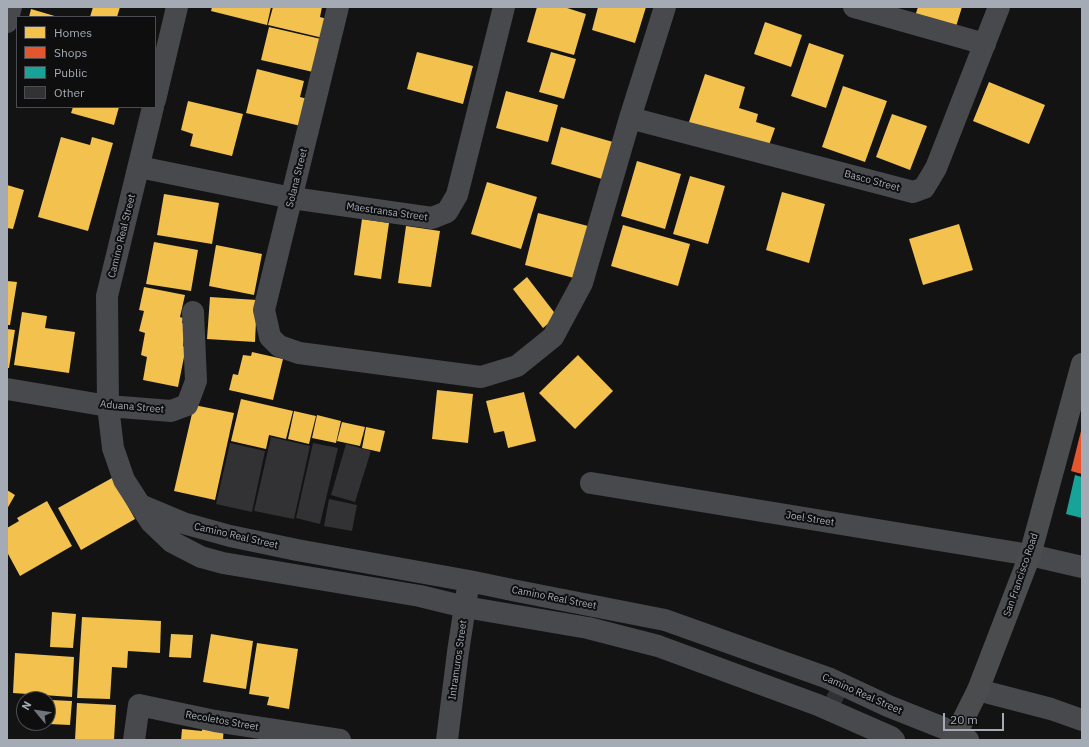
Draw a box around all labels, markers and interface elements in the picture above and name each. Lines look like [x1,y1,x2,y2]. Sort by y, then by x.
legend [16,16,156,108]
text: Homes [54,25,92,40]
text: Shops [54,45,87,60]
text: Public [54,65,87,80]
text: Other [54,85,85,100]
street label: Solana Street [284,147,310,209]
street label: Basco Street [843,168,901,194]
street label: Camino Real Street [106,193,138,279]
street label: Maestransa Street [346,200,428,224]
street label: Aduana Street [100,398,164,416]
street label: Joel Street [785,509,835,529]
street label: Camino Real Street [193,520,279,552]
street label: San Francisco Road [1001,532,1041,618]
street label: Camino Real Street [511,584,597,612]
street label: Intramuros Street [446,619,470,701]
street label: Camino Real Street [820,671,904,717]
north arrow [16,691,56,731]
text: N [18,699,34,713]
scale bar [945,705,1006,731]
street label: Recoletos Street [184,709,260,733]
text: 20 m [950,712,978,727]

